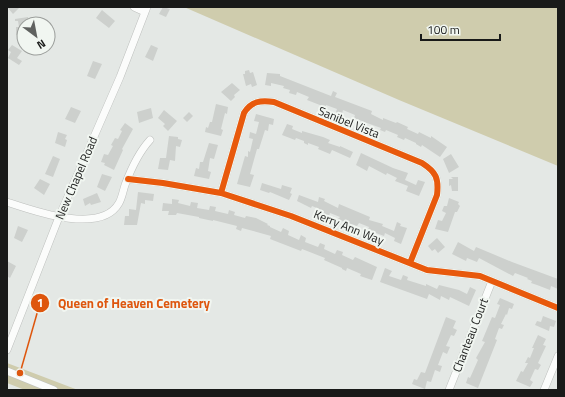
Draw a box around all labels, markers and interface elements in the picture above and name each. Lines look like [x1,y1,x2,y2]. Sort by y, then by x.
north arrow [16,16,56,56]
scale bar [421,16,500,42]
text: 100 m [427,20,460,39]
text: N [34,36,49,53]
street label: Sanibel Vista [315,101,383,143]
street label: New Chapel Road [50,134,102,222]
street label: Kerry Ann Way [311,204,387,250]
callout: Queen of Heaven Cemetery [30,291,218,316]
text: 1 [37,293,43,312]
text: Queen of Heaven Cemetery [58,293,211,313]
street label: Chanteau Court [447,294,493,375]

